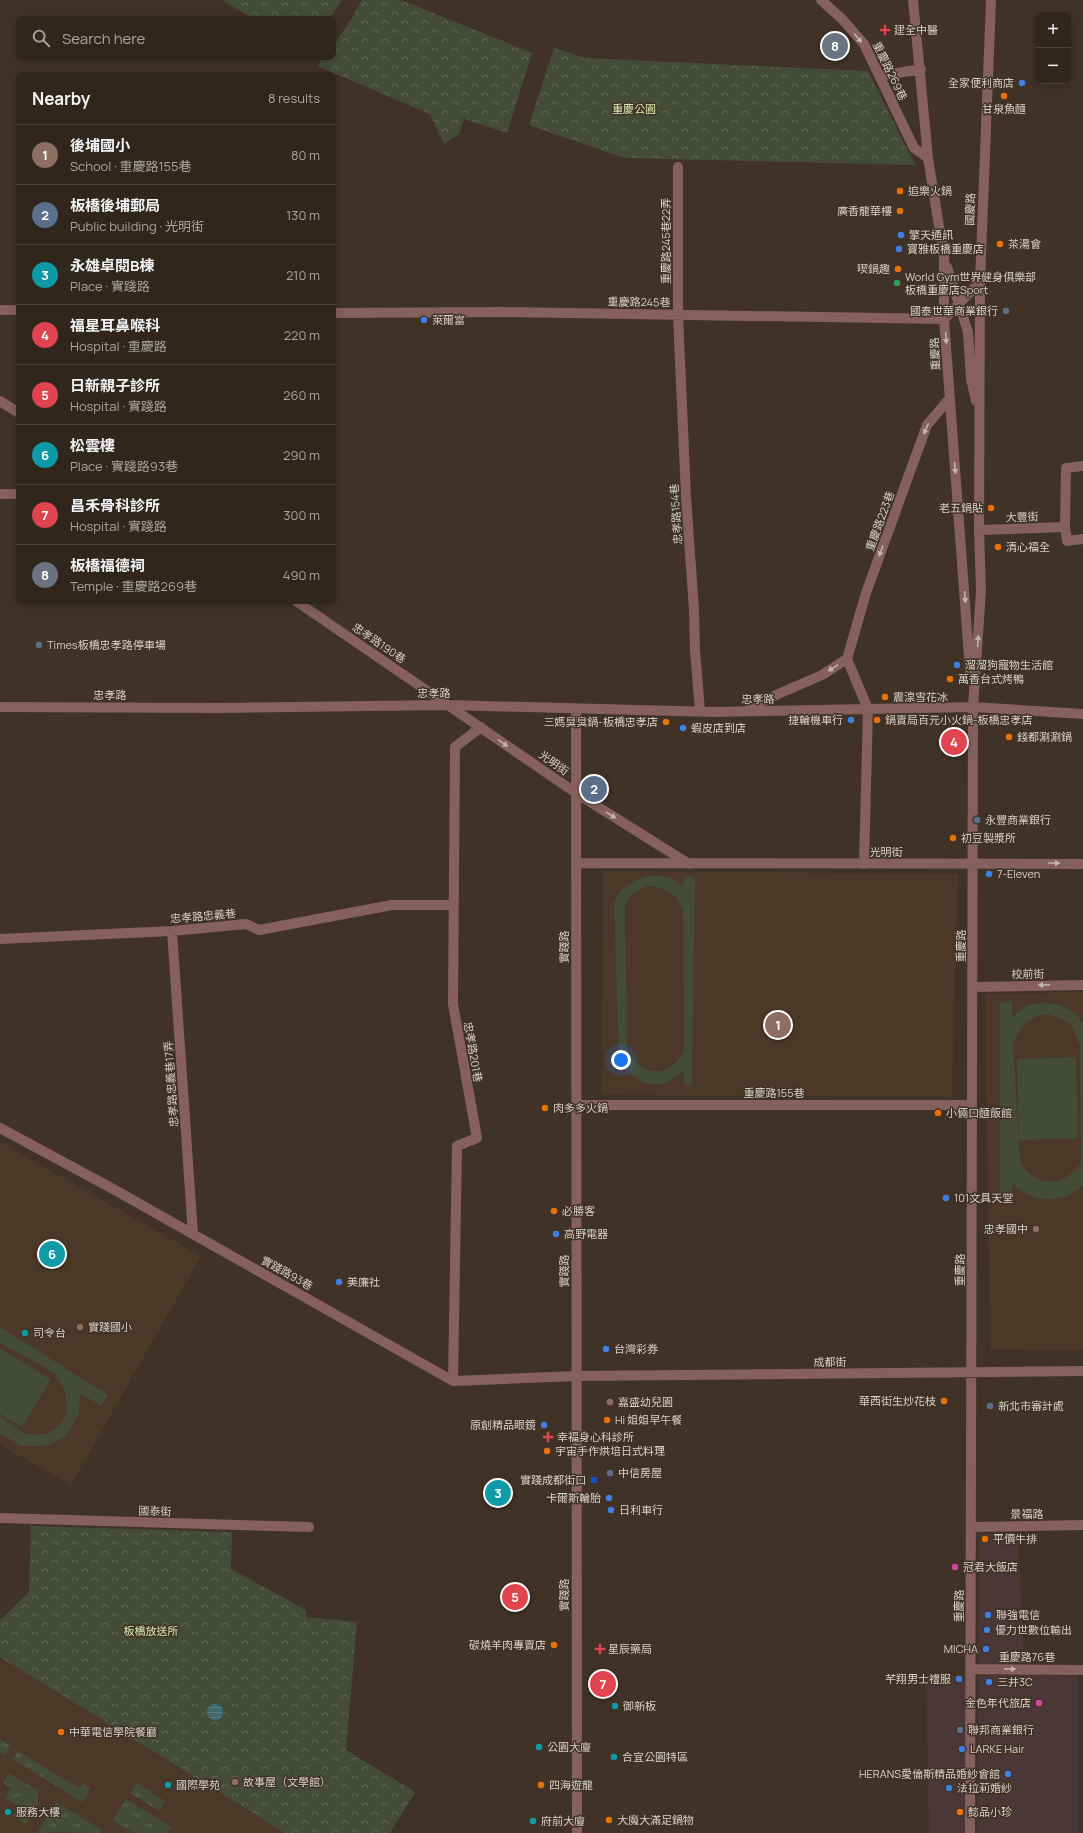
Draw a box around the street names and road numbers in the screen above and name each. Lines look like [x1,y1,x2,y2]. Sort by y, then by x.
street label: 重慶路269巷 [870,39,911,103]
street label: 國慶路 [961,192,978,226]
street label: 重慶路245巷22弄 [658,198,673,284]
street label: 重慶路245巷 [607,293,671,310]
street label: 重慶路 [926,337,943,371]
street label: 忠孝路154巷 [666,483,685,545]
street label: 重慶路223巷 [862,489,897,553]
street label: 大豐街 [1005,508,1039,525]
street label: 忠孝路190巷 [349,619,409,666]
street label: 忠孝路 [418,685,451,700]
street label: 忠孝路 [94,687,127,702]
street label: 忠孝路 [741,691,775,706]
street label: 光明街 [536,747,572,778]
street label: 光明街 [870,844,903,859]
street label: 忠孝路忠義巷 [169,905,236,926]
street label: 重慶路 [953,930,968,963]
street label: 實踐路 [556,931,571,964]
street label: 校前街 [1011,966,1045,981]
street label: 忠孝路201巷 [461,1020,486,1083]
street label: 忠孝路忠義巷17弄 [160,1040,181,1128]
street label: 重慶路155巷 [744,1085,805,1100]
street label: 實踐路93巷 [259,1252,316,1293]
street label: 重慶路 [952,1254,967,1287]
street label: 實踐路 [556,1255,571,1288]
street label: 成都街 [813,1354,847,1369]
street label: 國泰街 [138,1502,172,1519]
street label: 景福路 [1011,1506,1044,1521]
street label: 實踐路 [556,1579,571,1612]
street label: 重慶路 [951,1590,966,1623]
street label: 重慶路76巷 [999,1649,1055,1664]

